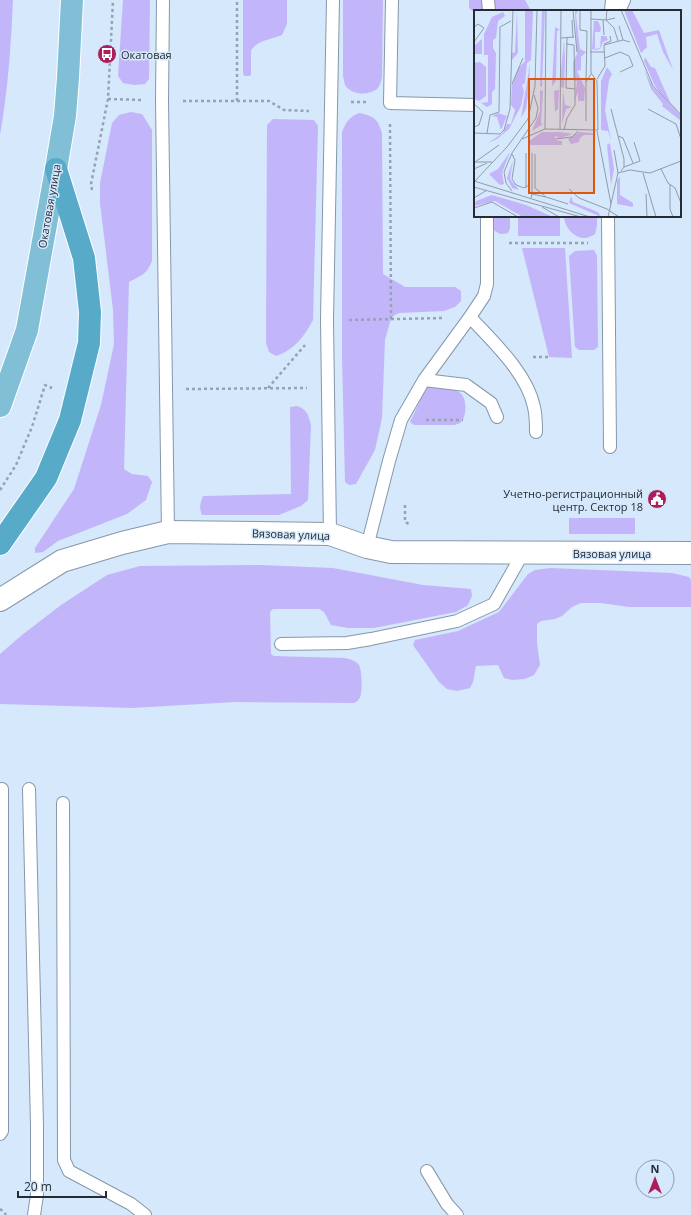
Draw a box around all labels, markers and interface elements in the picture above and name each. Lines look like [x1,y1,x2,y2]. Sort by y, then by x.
inset map [474,10,681,217]
bus stop icon: Окатовая [96,43,118,65]
place label: Окатовая [121,47,172,62]
street label: Окатовая улица [34,163,64,249]
place label: Учетно-регистрационный центр. Сектор 18 [503,486,643,514]
public building icon: Учетно-регистрационный центр. Сектор 18 [646,488,668,510]
street label: Вязовая улица [252,525,330,543]
street label: Вязовая улица [573,546,651,561]
north arrow [635,1159,675,1199]
text: N [651,1161,659,1176]
scale bar [18,1173,106,1199]
text: 20 m [24,1178,52,1195]

